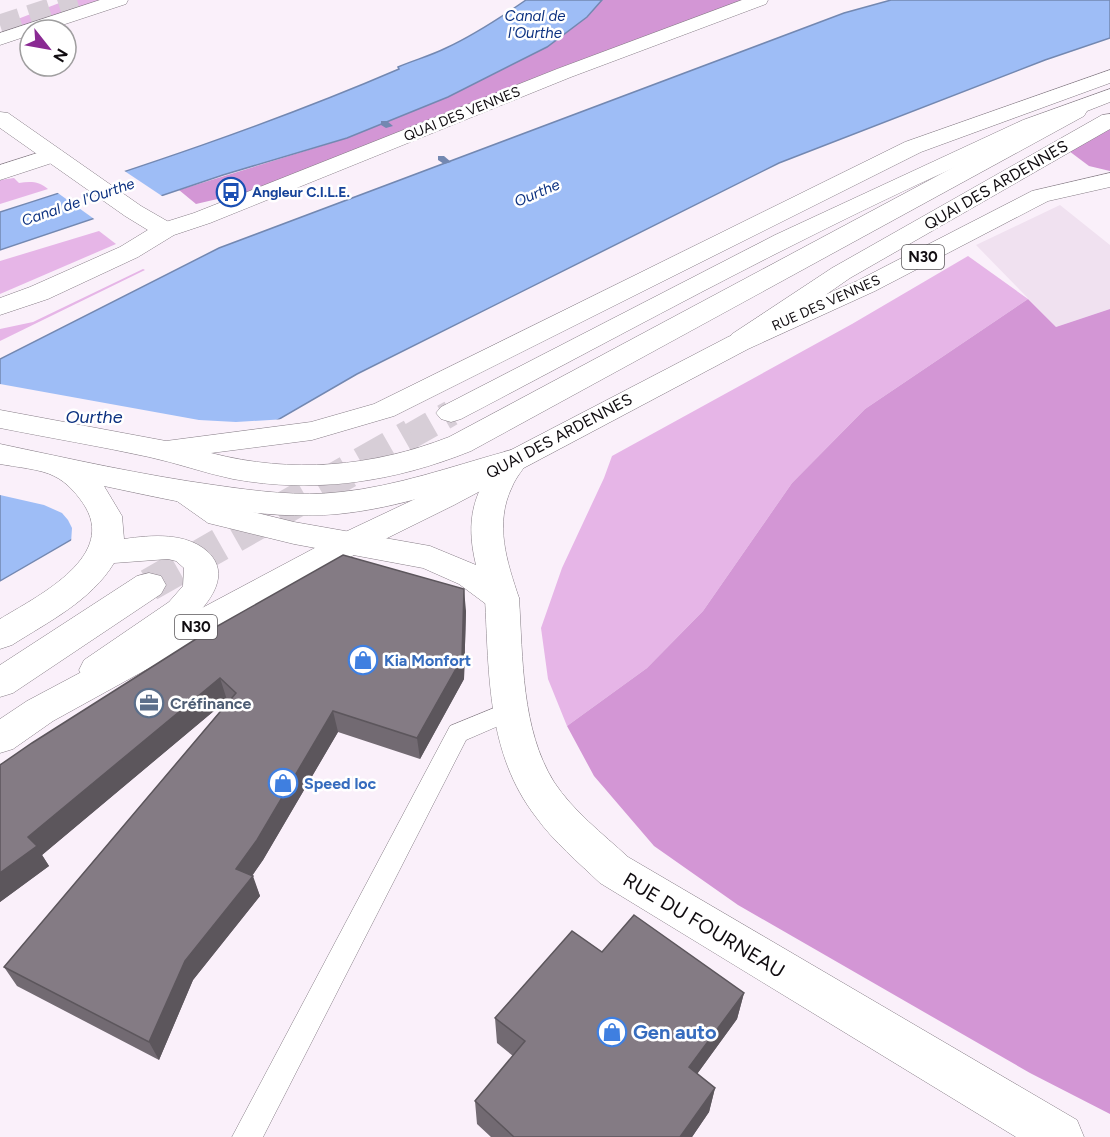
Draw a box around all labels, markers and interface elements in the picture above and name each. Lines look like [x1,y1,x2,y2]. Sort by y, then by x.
water label: Canal de l'Ourthe [505,7,565,42]
north arrow [18,18,78,78]
text: N [49,45,72,66]
street label: QUAI DES VENNES [401,83,523,145]
street label: QUAI DES ARDENNES [921,136,1071,234]
water label: Canal de l'Ourthe [19,174,137,230]
water label: Ourthe [512,175,562,211]
bus stop icon: Angleur C.I.L.E. [215,176,247,208]
place label: Angleur C.I.L.E. [252,184,350,201]
road number: N30 [902,245,944,269]
street label: RUE DES VENNES [769,271,883,335]
street label: QUAI DES ARDENNES [483,389,635,483]
water label: Ourthe [65,406,123,428]
road number: N30 [175,615,217,639]
shop icon: Kia Monfort [347,644,379,676]
place label: Kia Monfort [384,651,471,670]
office icon: Créfinance [133,687,165,719]
place label: Créfinance [170,694,251,713]
shop icon: Speed loc [267,767,299,799]
place label: Speed loc [304,774,377,793]
street label: RUE DU FOURNEAU [619,867,789,983]
shop icon: Gen auto [596,1016,628,1048]
place label: Gen auto [633,1020,717,1044]

